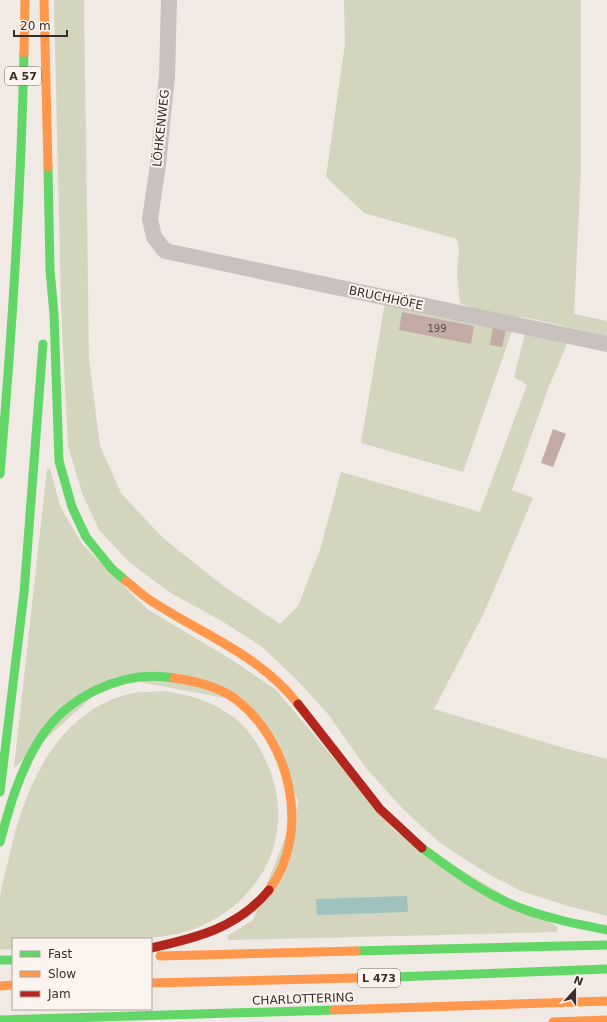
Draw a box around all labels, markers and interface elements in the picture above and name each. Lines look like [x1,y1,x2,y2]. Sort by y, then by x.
scale bar [14,12,67,38]
text: 20 m [20,19,51,33]
road number: A 57 [5,67,41,85]
street label: LÖHKENWEG [148,88,172,167]
street label: BRUCHHÖFE [348,281,425,313]
house number: 199 [427,323,447,334]
legend [12,938,152,1010]
text: Fast [48,947,72,961]
text: Slow [48,967,76,981]
road number: L 473 [358,969,400,987]
north arrow [555,970,595,1010]
text: N [572,973,585,989]
text: Jam [47,987,71,1001]
street label: CHARLOTTERING [252,990,354,1008]

